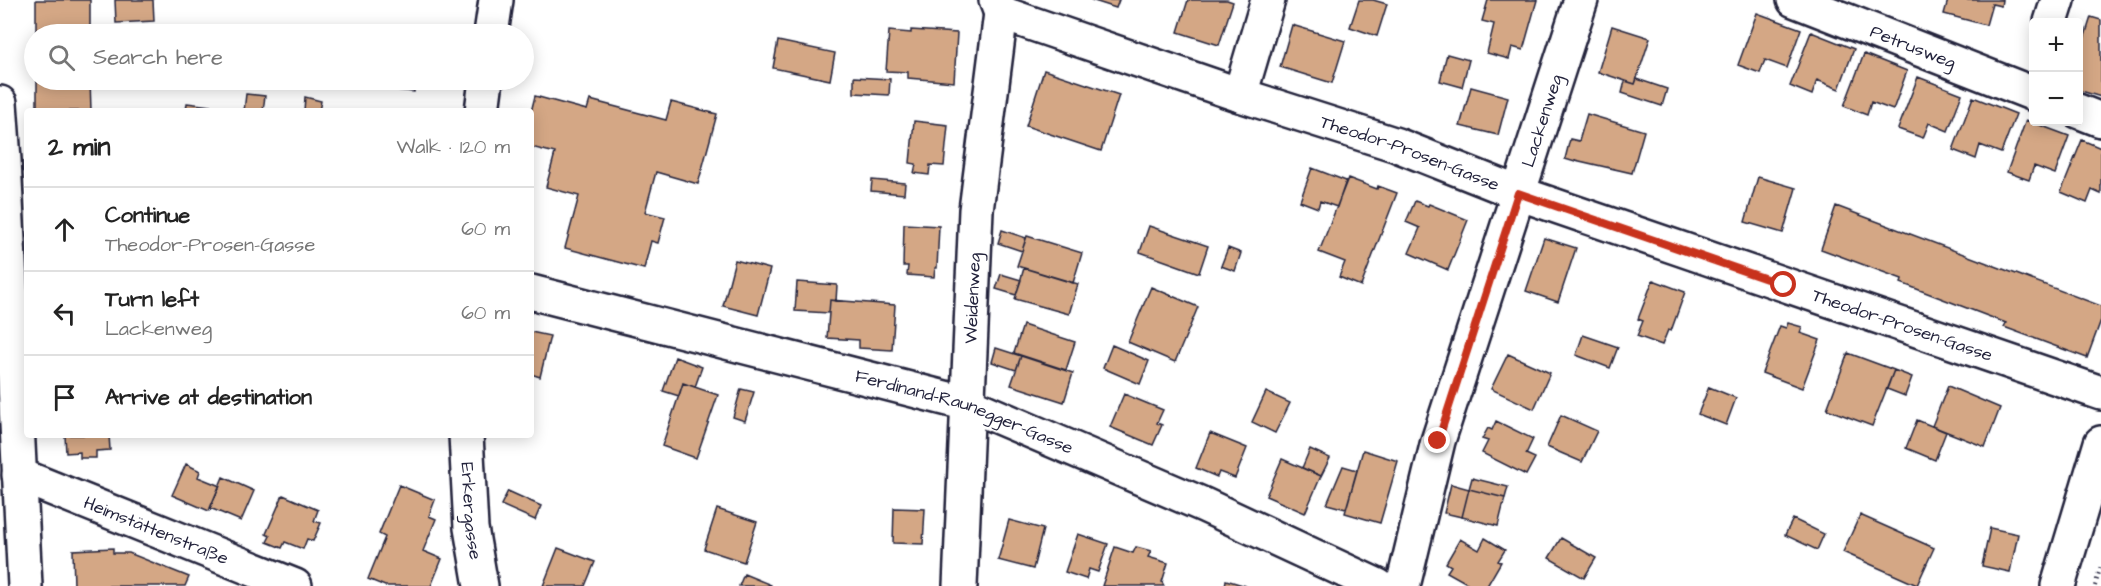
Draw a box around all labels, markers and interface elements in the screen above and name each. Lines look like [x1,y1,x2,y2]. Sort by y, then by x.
map controls [2029,18,2083,126]
button: + [2029,18,2083,72]
street label: Petrusweg [1866,19,1960,76]
search box [24,24,534,90]
icon: search [45,41,78,74]
text: Search here [93,42,223,73]
street label: Lackenweg [1516,71,1570,170]
button: − [2029,72,2083,126]
street label: Theodor-Prosen-Gasse [1317,109,1503,197]
text: 2 min [48,129,110,165]
text: Walk · 120 m [397,133,510,161]
text: Continue [105,200,190,231]
icon: ahead [48,213,81,246]
text: 60 m [461,215,510,243]
text: Theodor-Prosen-Gasse [105,231,315,259]
street label: Weidenweg [958,252,988,344]
route start [1770,271,1796,297]
street label: Theodor-Prosen-Gasse [1809,283,1996,368]
text: Turn left [105,284,199,315]
icon: left [48,297,81,330]
text: 60 m [461,299,510,327]
text: Lackenweg [105,315,212,343]
street label: Ferdinand-Raunegger-Gasse [853,364,1077,461]
icon: arrive [48,381,81,414]
text: Arrive at destination [105,382,312,413]
route end [1424,427,1450,453]
street label: Erkergasse [454,461,488,562]
street label: Heimstättenstraße [80,490,233,571]

